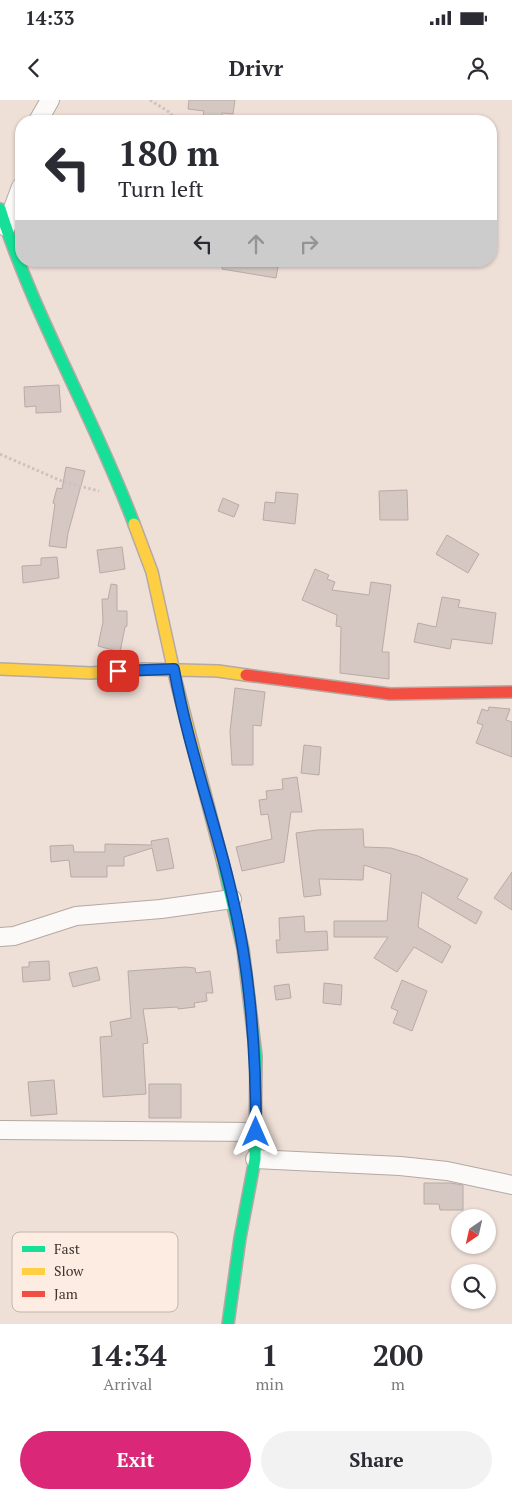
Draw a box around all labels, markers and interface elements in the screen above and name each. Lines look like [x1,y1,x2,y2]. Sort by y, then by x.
text: 14:33 [25,5,74,30]
text: Drivr [229,53,283,82]
icon: back [20,54,48,82]
icon: person [464,54,492,82]
text: 180 m [118,130,219,176]
icon: left [35,135,100,200]
text: Turn left [118,174,204,203]
icon: left [189,230,217,258]
icon: ahead [242,230,270,258]
icon: right [295,230,323,258]
pin [97,650,139,692]
icon: arrive [104,657,132,685]
position arrow [229,1105,281,1157]
north arrow [451,1209,496,1254]
map controls [451,1209,496,1309]
legend [12,1232,178,1312]
text: Fast [54,1239,81,1258]
text: Slow [54,1261,84,1280]
button: search [451,1264,496,1309]
text: Jam [54,1284,78,1303]
text: 14:34 [89,1335,167,1375]
text: 1 [261,1335,278,1375]
text: 200 [372,1335,423,1375]
text: Arrival [103,1373,152,1395]
text: min [256,1373,284,1395]
text: m [391,1373,405,1395]
button: Exit [20,1431,251,1489]
button: Share [261,1431,492,1489]

